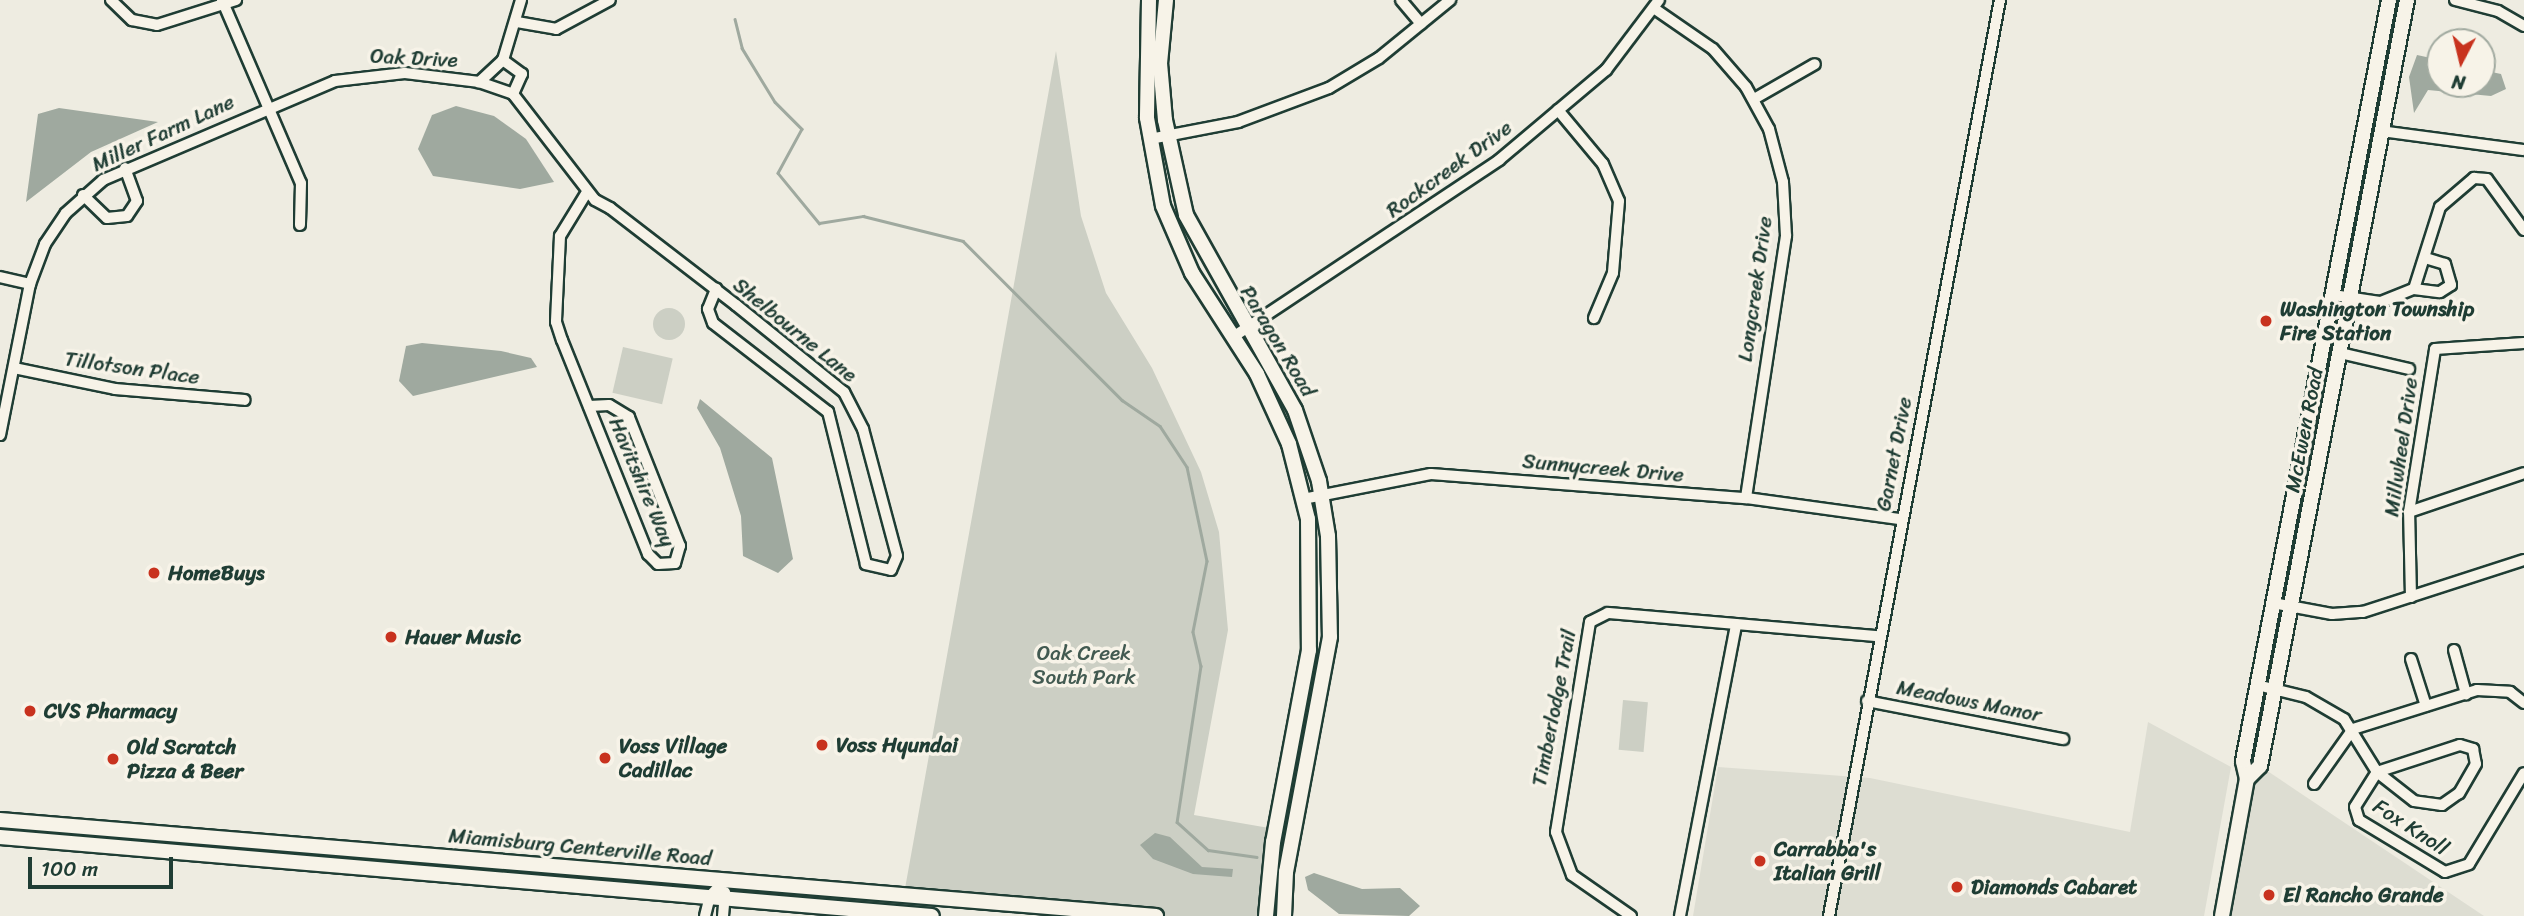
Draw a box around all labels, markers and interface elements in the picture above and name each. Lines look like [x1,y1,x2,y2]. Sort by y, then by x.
north arrow [2426,28,2496,98]
street label: Oak Drive [369,43,459,73]
text: N [2450,65,2467,100]
street label: Miller Farm Lane [88,89,238,177]
street label: Rockcreek Drive [1381,115,1517,223]
street label: Longcreek Drive [1732,215,1778,363]
street label: Shelbourne Lane [728,272,862,388]
street label: Paragon Road [1235,281,1321,401]
place label: Washington Township Fire Station [2280,296,2474,346]
marker: Washington Township Fire Station [2258,313,2274,329]
street label: Tillotson Place [63,346,201,390]
street label: McEwen Road [2280,366,2328,494]
street label: Millwheel Drive [2379,376,2423,518]
street label: Garnet Drive [1871,395,1917,513]
street label: Havitshire Way [603,414,681,550]
street label: Sunnycreek Drive [1521,448,1685,488]
place label: HomeBuys [168,560,265,586]
marker: HomeBuys [146,565,162,581]
place label: Hauer Music [405,624,520,650]
street label: Timberlodge Trail [1526,627,1582,789]
marker: Hauer Music [383,629,399,645]
park label: Oak Creek South Park [1032,640,1136,690]
street label: Meadows Manor [1895,675,2043,727]
place label: CVS Pharmacy [44,698,177,724]
marker: CVS Pharmacy [22,703,38,719]
place label: Voss Hyundai [836,732,958,758]
place label: Voss Village Cadillac [619,733,727,783]
place label: Old Scratch Pizza & Beer [127,734,244,784]
marker: Voss Hyundai [814,737,830,753]
marker: Voss Village Cadillac [597,750,613,766]
marker: Old Scratch Pizza & Beer [105,751,121,767]
street label: Fox Knoll [2368,793,2454,861]
street label: Miamisburg Centerville Road [447,823,713,871]
place label: Carrabba's Italian Grill [1774,836,1881,886]
scale bar [32,842,177,886]
text: 100 m [41,850,98,888]
marker: Carrabba's Italian Grill [1752,853,1768,869]
place label: Diamonds Cabaret [1971,874,2137,900]
marker: Diamonds Cabaret [1949,879,1965,895]
place label: El Rancho Grande [2283,882,2444,908]
marker: El Rancho Grande [2261,887,2277,903]

